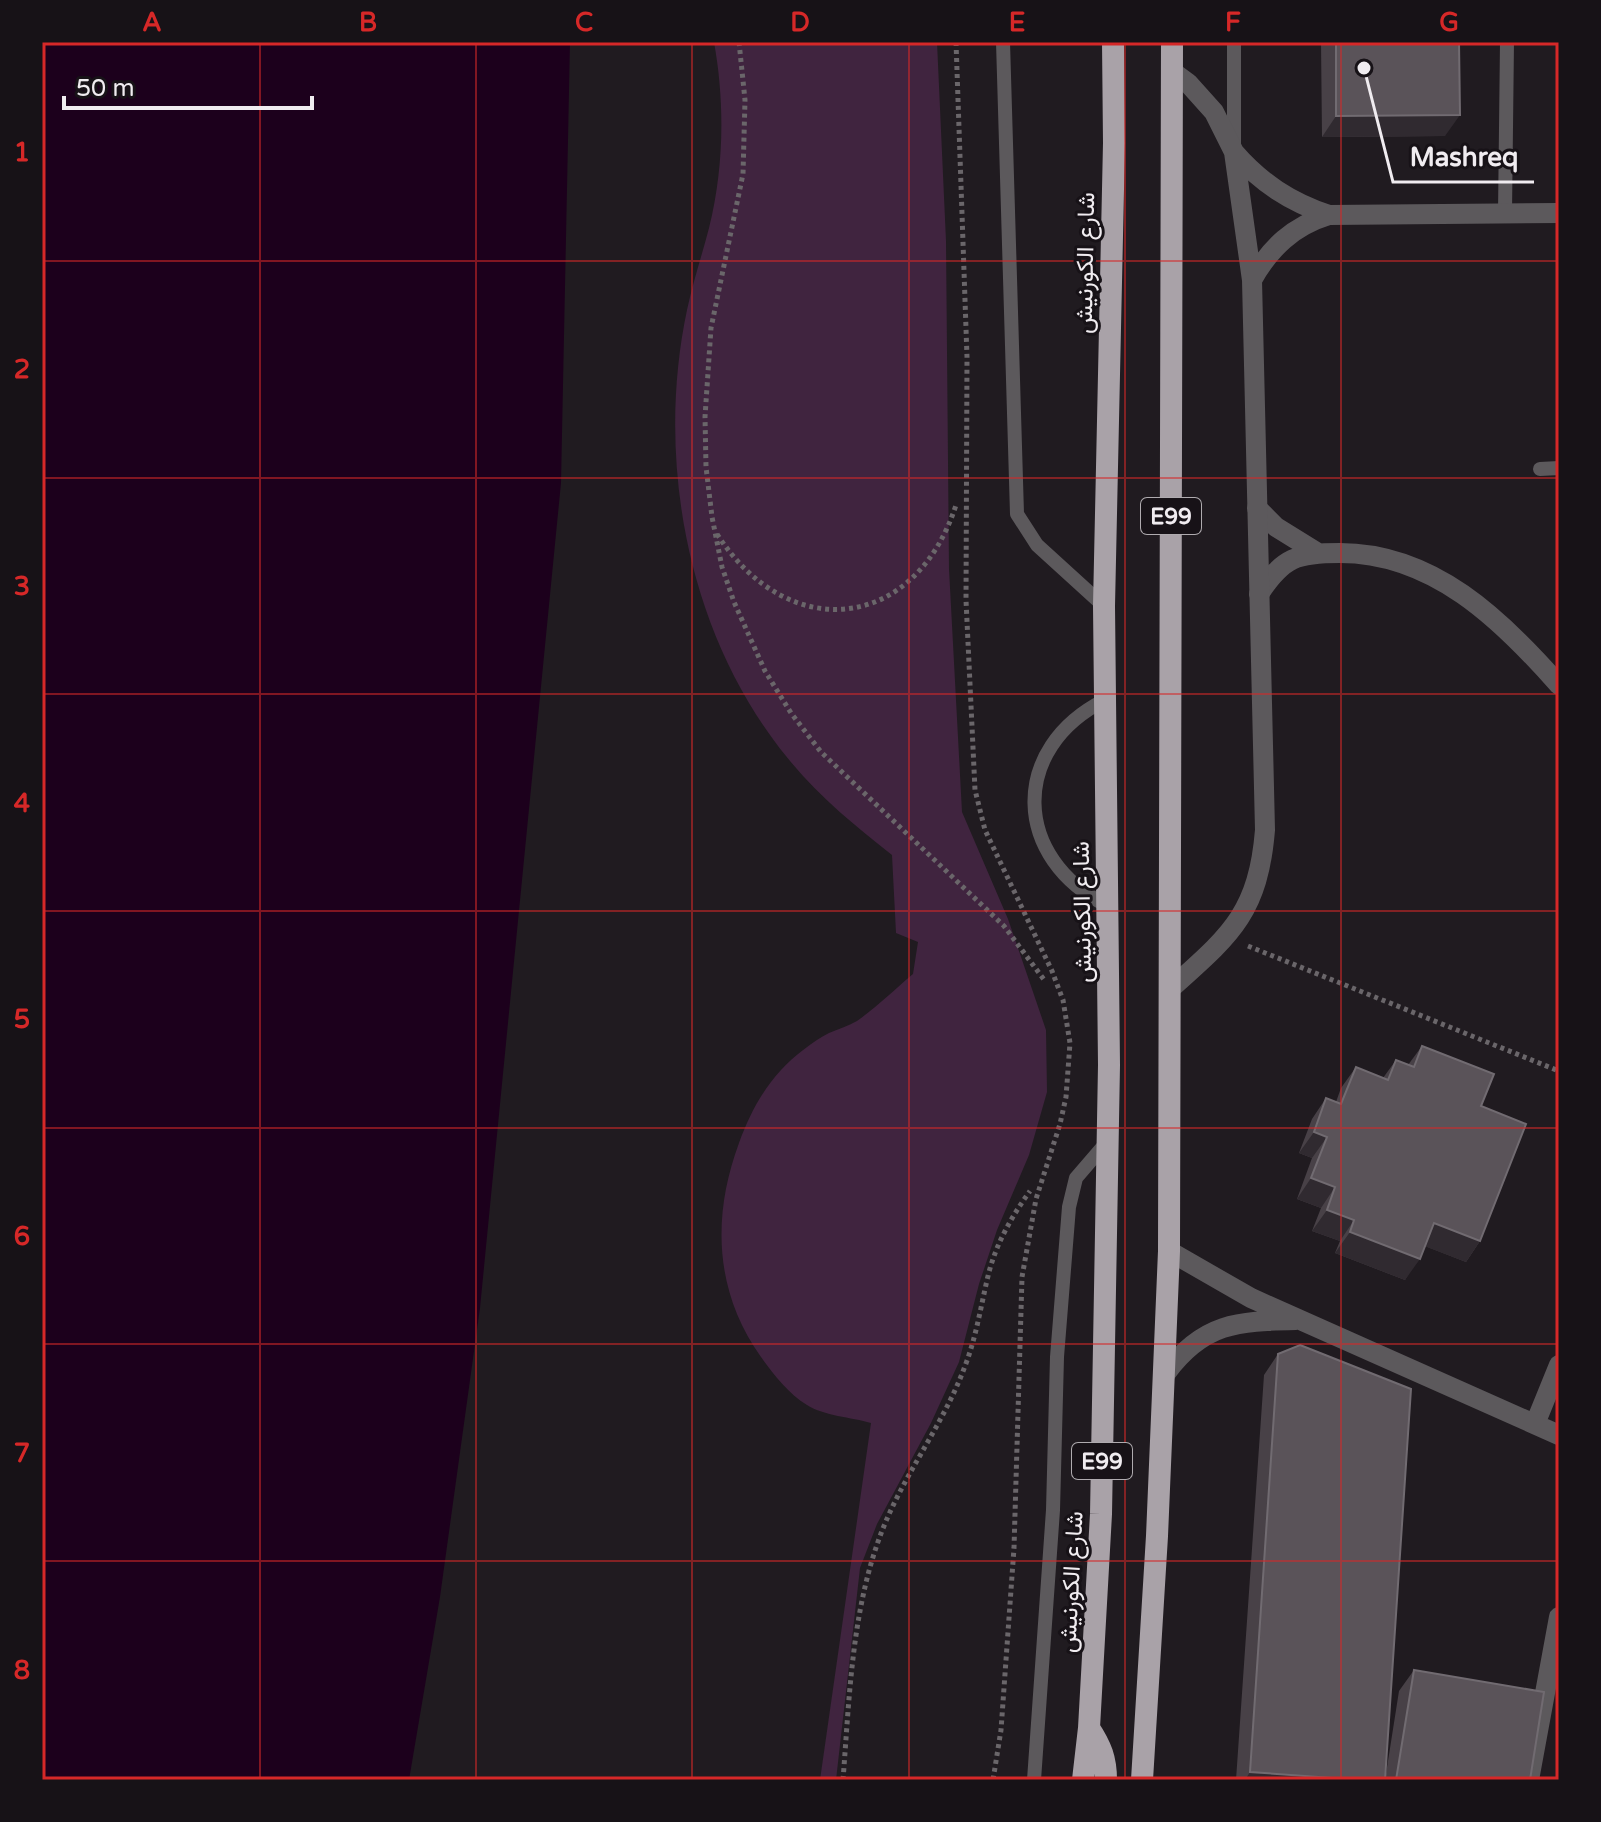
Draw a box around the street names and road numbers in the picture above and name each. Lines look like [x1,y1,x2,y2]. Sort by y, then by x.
street label: شارع الكورنيش [1070,192,1102,334]
road number: E99 [1141,498,1201,534]
street label: شارع الكورنيش [1067,841,1099,983]
road number: E99 [1072,1443,1132,1479]
street label: شارع الكورنيش [1053,1510,1091,1654]

